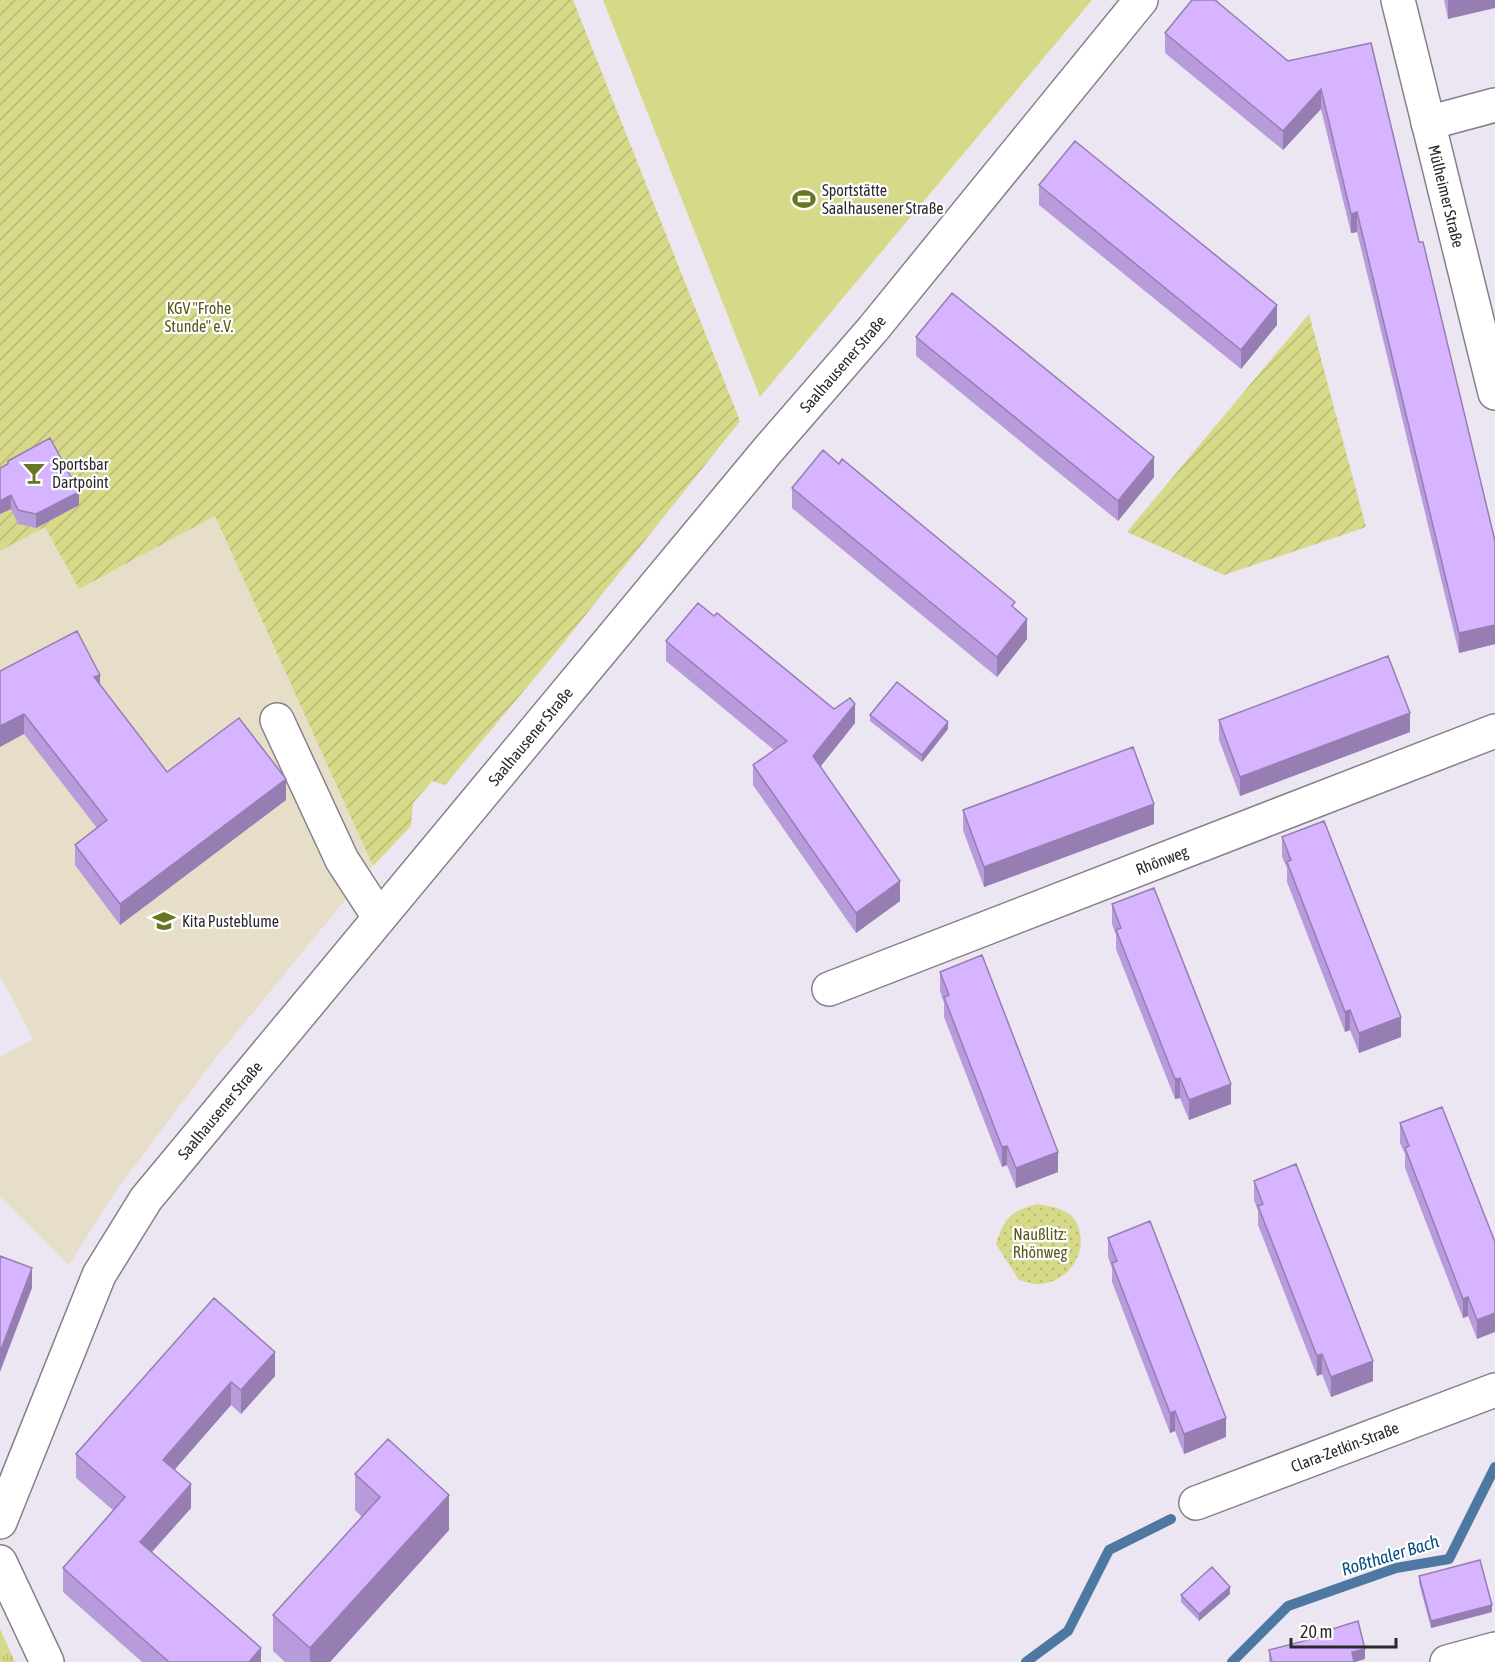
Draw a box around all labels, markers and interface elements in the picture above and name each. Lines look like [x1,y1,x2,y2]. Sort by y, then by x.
street label: Mülheimer Straße [1425,143,1468,249]
place label: Sportstätte Saalhausener Straße [822,181,944,217]
sports icon: Sportstätte Saalhausener Straße [791,186,817,212]
park label: KGV "Frohe Stunde" e.V. [165,299,234,335]
street label: Saalhausener Straße [796,312,889,416]
place label: Sportsbar Dartpoint [52,455,109,492]
bar icon: Sportsbar Dartpoint [21,460,47,486]
street label: Saalhausener Straße [484,684,576,789]
street label: Rhönweg [1133,842,1191,878]
school or university icon: Kita Pusteblume [151,908,177,934]
place label: Kita Pusteblume [182,912,279,930]
street label: Saalhausener Straße [174,1058,266,1163]
park label: Naußlitz: Rhönweg [1013,1225,1067,1262]
street label: Clara-Zetkin-Straße [1288,1418,1401,1475]
water label: Roßthaler Bach [1339,1530,1442,1580]
scale bar [1291,1611,1396,1649]
text: 20 m [1300,1621,1332,1642]

